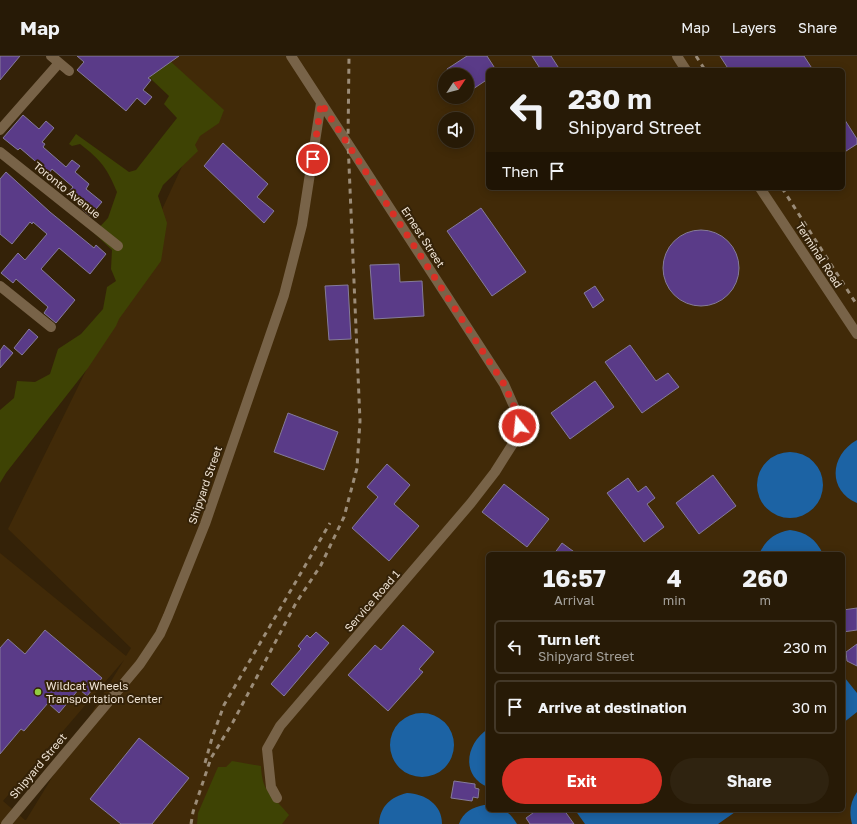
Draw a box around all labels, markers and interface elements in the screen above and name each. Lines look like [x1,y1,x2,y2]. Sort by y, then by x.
text: Map [20,16,60,39]
text: Map [681,19,710,36]
text: Layers [732,19,776,36]
text: Share [798,19,837,36]
north arrow [438,68,474,104]
map controls [438,68,474,148]
text: 230 m [568,82,652,115]
icon: left [502,84,554,136]
button: sound [438,112,474,148]
text: Shipyard Street [568,116,702,138]
pin [296,142,330,176]
icon: arrive [302,148,324,170]
street label: Toronto Avenue [31,159,103,221]
icon: arrive [546,160,568,182]
text: Then [502,162,538,180]
street label: Ernest Street [399,204,448,269]
street label: Terminal Road [793,220,845,290]
position arrow [498,405,540,447]
street label: Shipyard Street [185,444,224,526]
text: 16:57 [543,563,606,592]
text: 4 [667,563,682,592]
text: 260 [743,563,788,592]
street label: Service Road 1 [341,567,402,634]
text: Arrival [554,592,595,608]
text: min [663,592,686,608]
text: m [760,592,771,608]
text: Turn left [538,630,600,648]
icon: left [504,636,526,658]
text: 230 m [783,638,827,656]
text: Shipyard Street [538,648,634,664]
place label: Wildcat Wheels Transportation Center [46,679,163,705]
marker: Wildcat Wheels Transportation Center [33,687,43,697]
icon: arrive [504,696,526,718]
text: Arrive at destination [538,698,687,716]
text: 30 m [792,698,827,716]
street label: Shipyard Street [6,730,69,801]
button: Exit [502,758,662,804]
button: Share [670,758,829,804]

